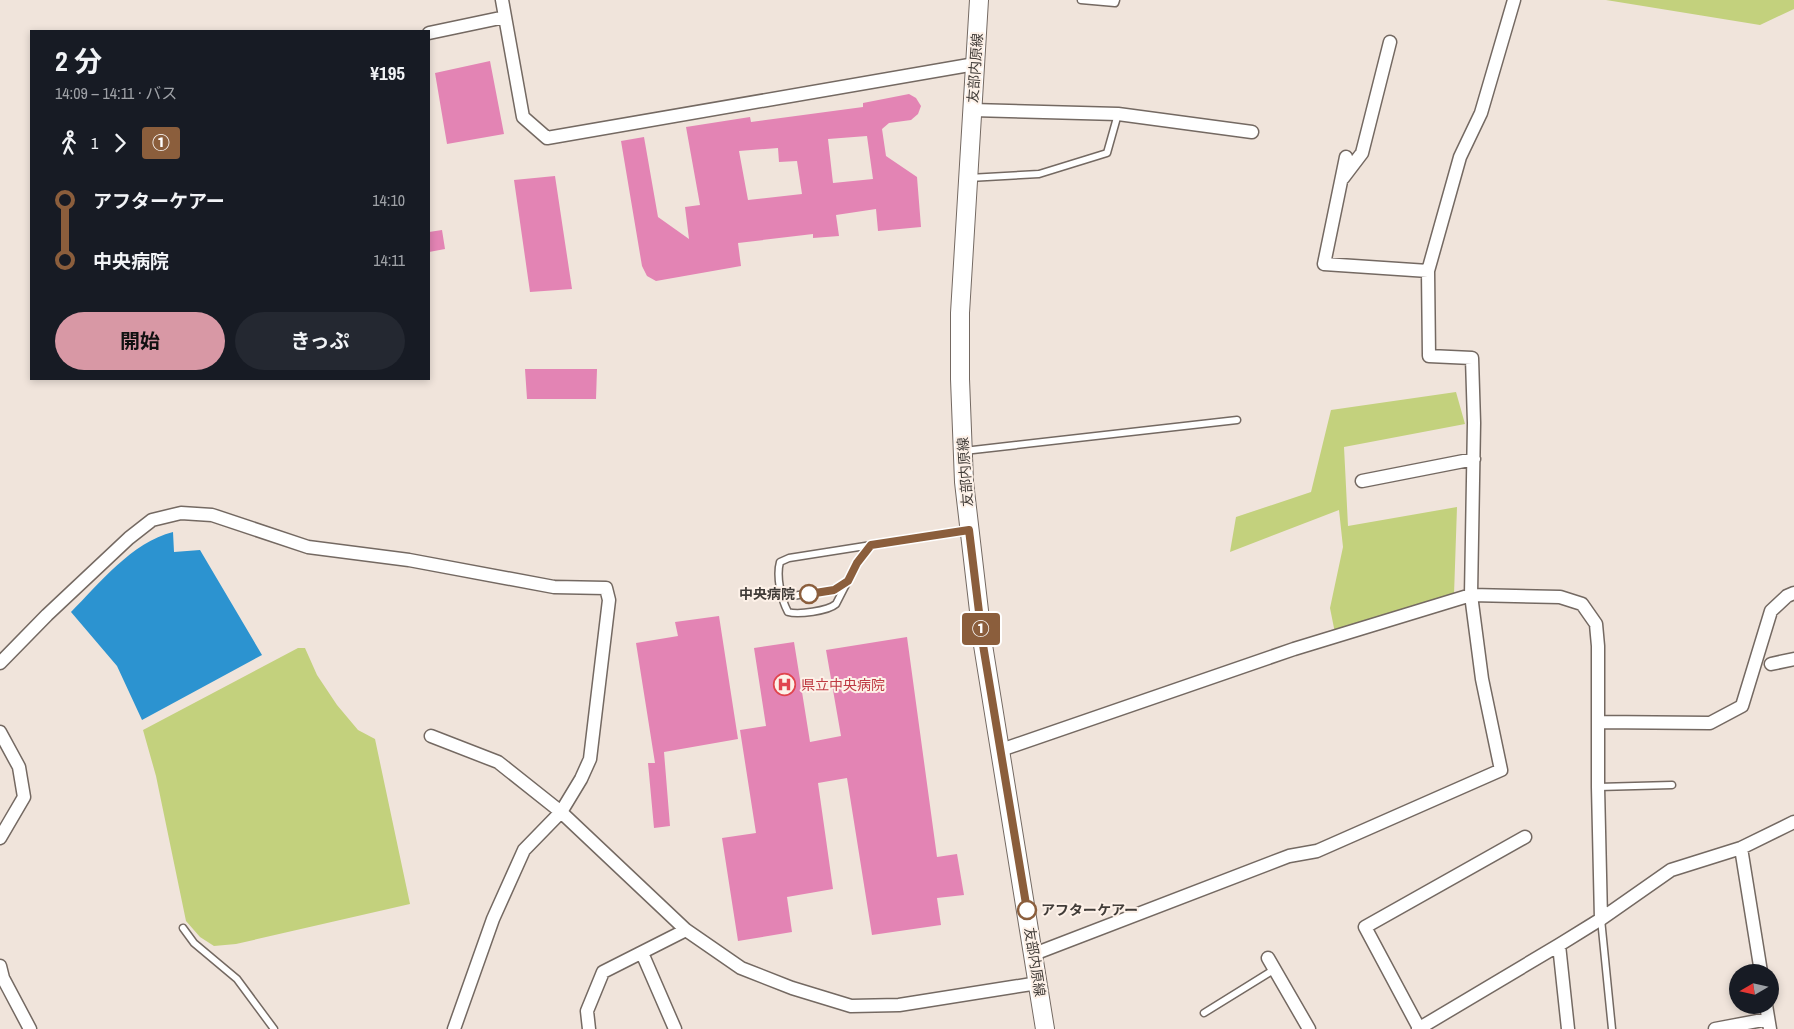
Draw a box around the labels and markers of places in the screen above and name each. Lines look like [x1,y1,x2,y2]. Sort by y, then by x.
marker: 中央病院 [799,584,819,604]
place label: 中央病院 [739,585,795,603]
hospital icon: 県立中央病院 [773,673,797,697]
place label: 県立中央病院 [801,676,885,694]
marker: アフターケアー [1017,900,1037,920]
place label: アフターケアー [1041,901,1138,919]

